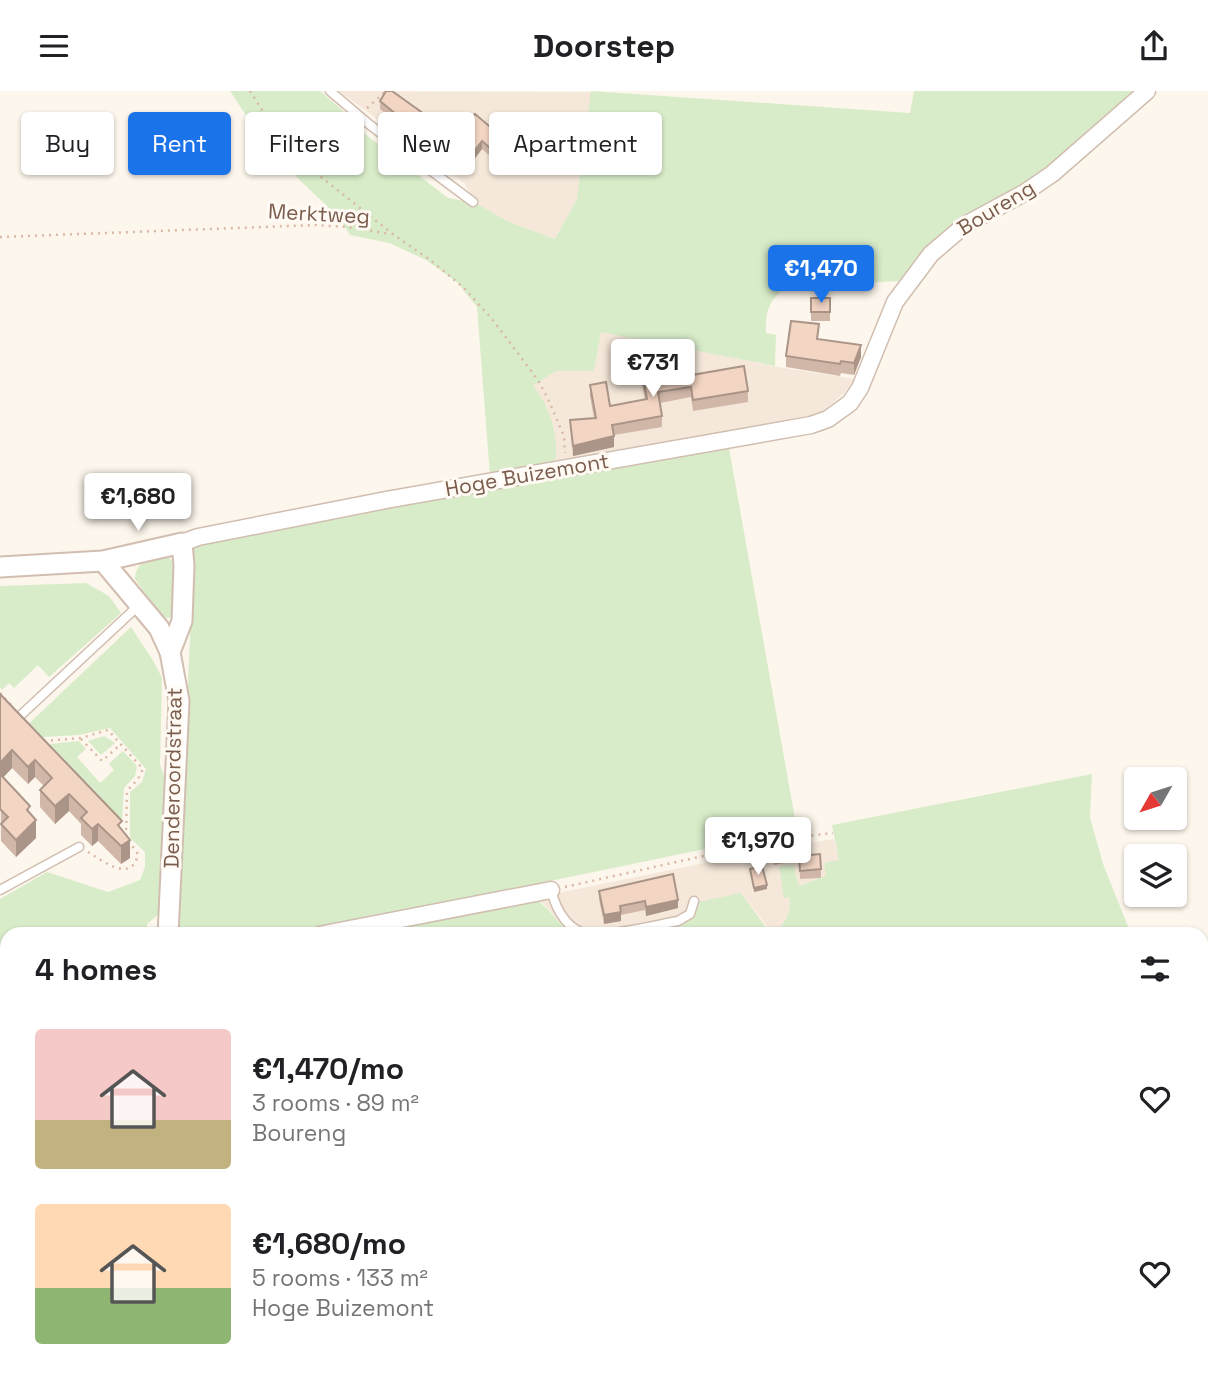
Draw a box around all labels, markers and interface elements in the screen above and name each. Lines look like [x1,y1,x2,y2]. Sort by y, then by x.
text: Doorstep [533,26,675,66]
icon: menu [35,27,73,65]
icon: share [1135,27,1173,65]
chip: Buy [21,112,114,175]
chip: Rent [128,112,231,175]
chip: Filters [245,112,364,175]
chip: New [378,112,475,175]
chip: Apartment [489,112,662,175]
street label: Boureng [952,174,1040,241]
street label: Merktweg [267,197,371,230]
pin: €1,470 [764,245,878,305]
text: €1,470 [784,253,858,283]
pin: €731 [612,339,694,399]
text: €731 [627,347,679,377]
street label: Hoge Buizemont [443,447,611,502]
pin: €1,680 [81,473,195,533]
text: €1,680 [100,481,176,511]
street label: Denderoordstraat [157,687,188,869]
north arrow [1124,767,1186,829]
map controls [1124,767,1187,907]
pin: €1,970 [701,817,815,877]
text: €1,970 [721,825,795,855]
button: layers [1124,844,1187,907]
text: 4 homes [35,950,157,989]
icon: filters [1136,950,1174,988]
text: €1,470/mo [252,1049,404,1088]
icon: home [91,1057,175,1141]
icon: heart [1136,1080,1174,1118]
text: 3 rooms · 89 m² [252,1088,419,1118]
text: Boureng [252,1118,346,1148]
text: €1,680/mo [252,1224,406,1263]
icon: home [91,1232,175,1316]
icon: heart [1136,1255,1174,1293]
text: 5 rooms · 133 m² [252,1263,428,1293]
text: Hoge Buizemont [252,1293,434,1323]

